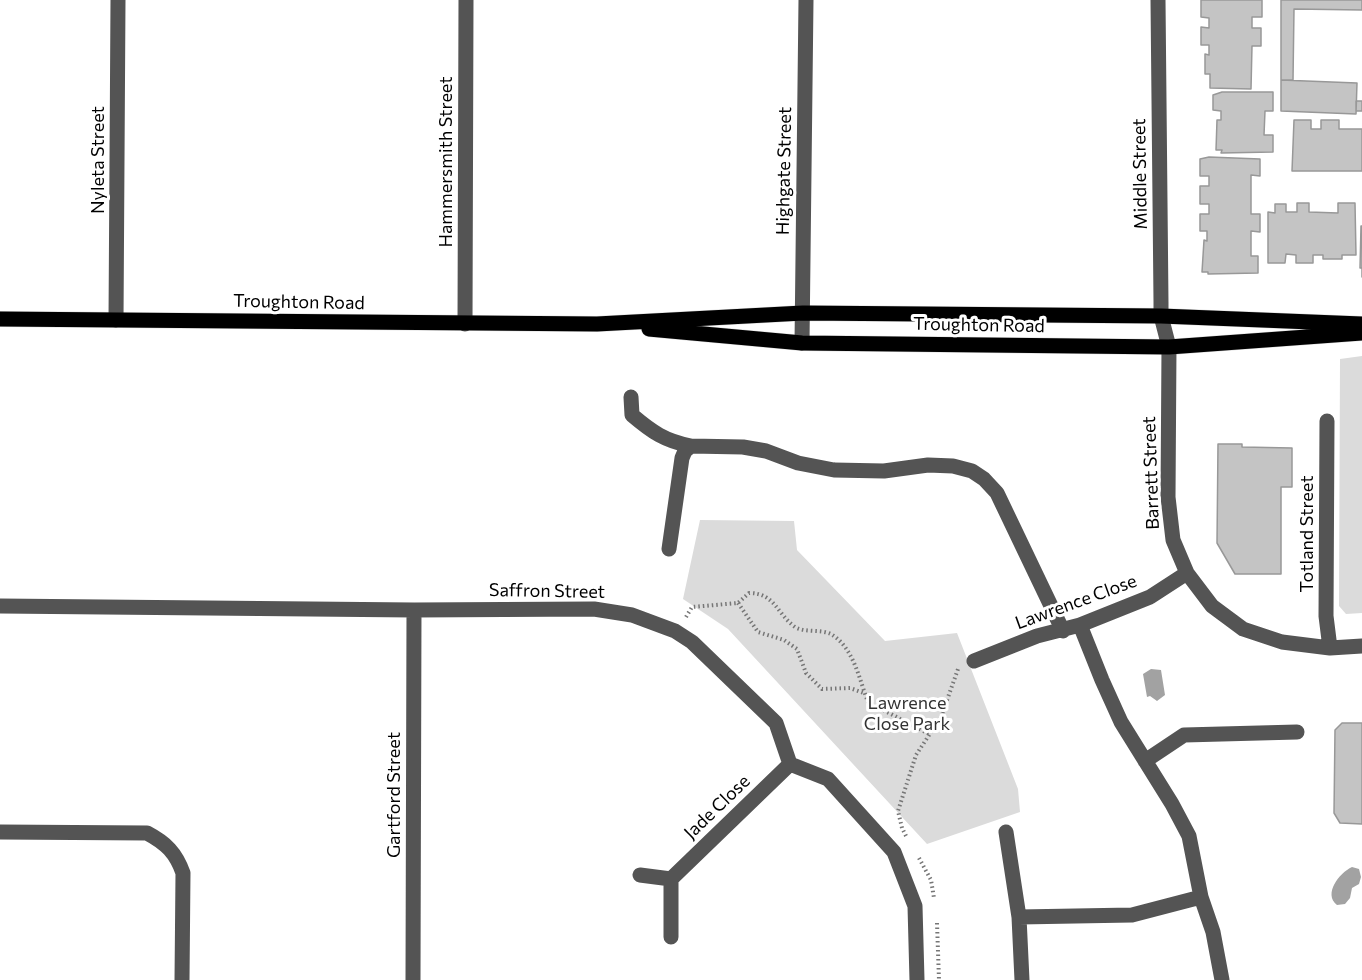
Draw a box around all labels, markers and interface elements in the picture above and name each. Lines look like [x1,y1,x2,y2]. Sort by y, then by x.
street label: Hammersmith Street [435,76,457,248]
street label: Nyleta Street [87,106,109,214]
street label: Highgate Street [772,107,796,235]
street label: Middle Street [1128,118,1152,230]
street label: Troughton Road [233,290,365,314]
street label: Troughton Road [913,313,1045,337]
street label: Barrett Street [1138,416,1164,530]
street label: Totland Street [1296,475,1318,593]
street label: Lawrence Close [1012,570,1140,634]
street label: Saffron Street [489,579,605,603]
park label: Lawrence Close Park [864,692,950,734]
street label: Gartford Street [383,732,405,858]
street label: Jade Close [680,770,754,844]

